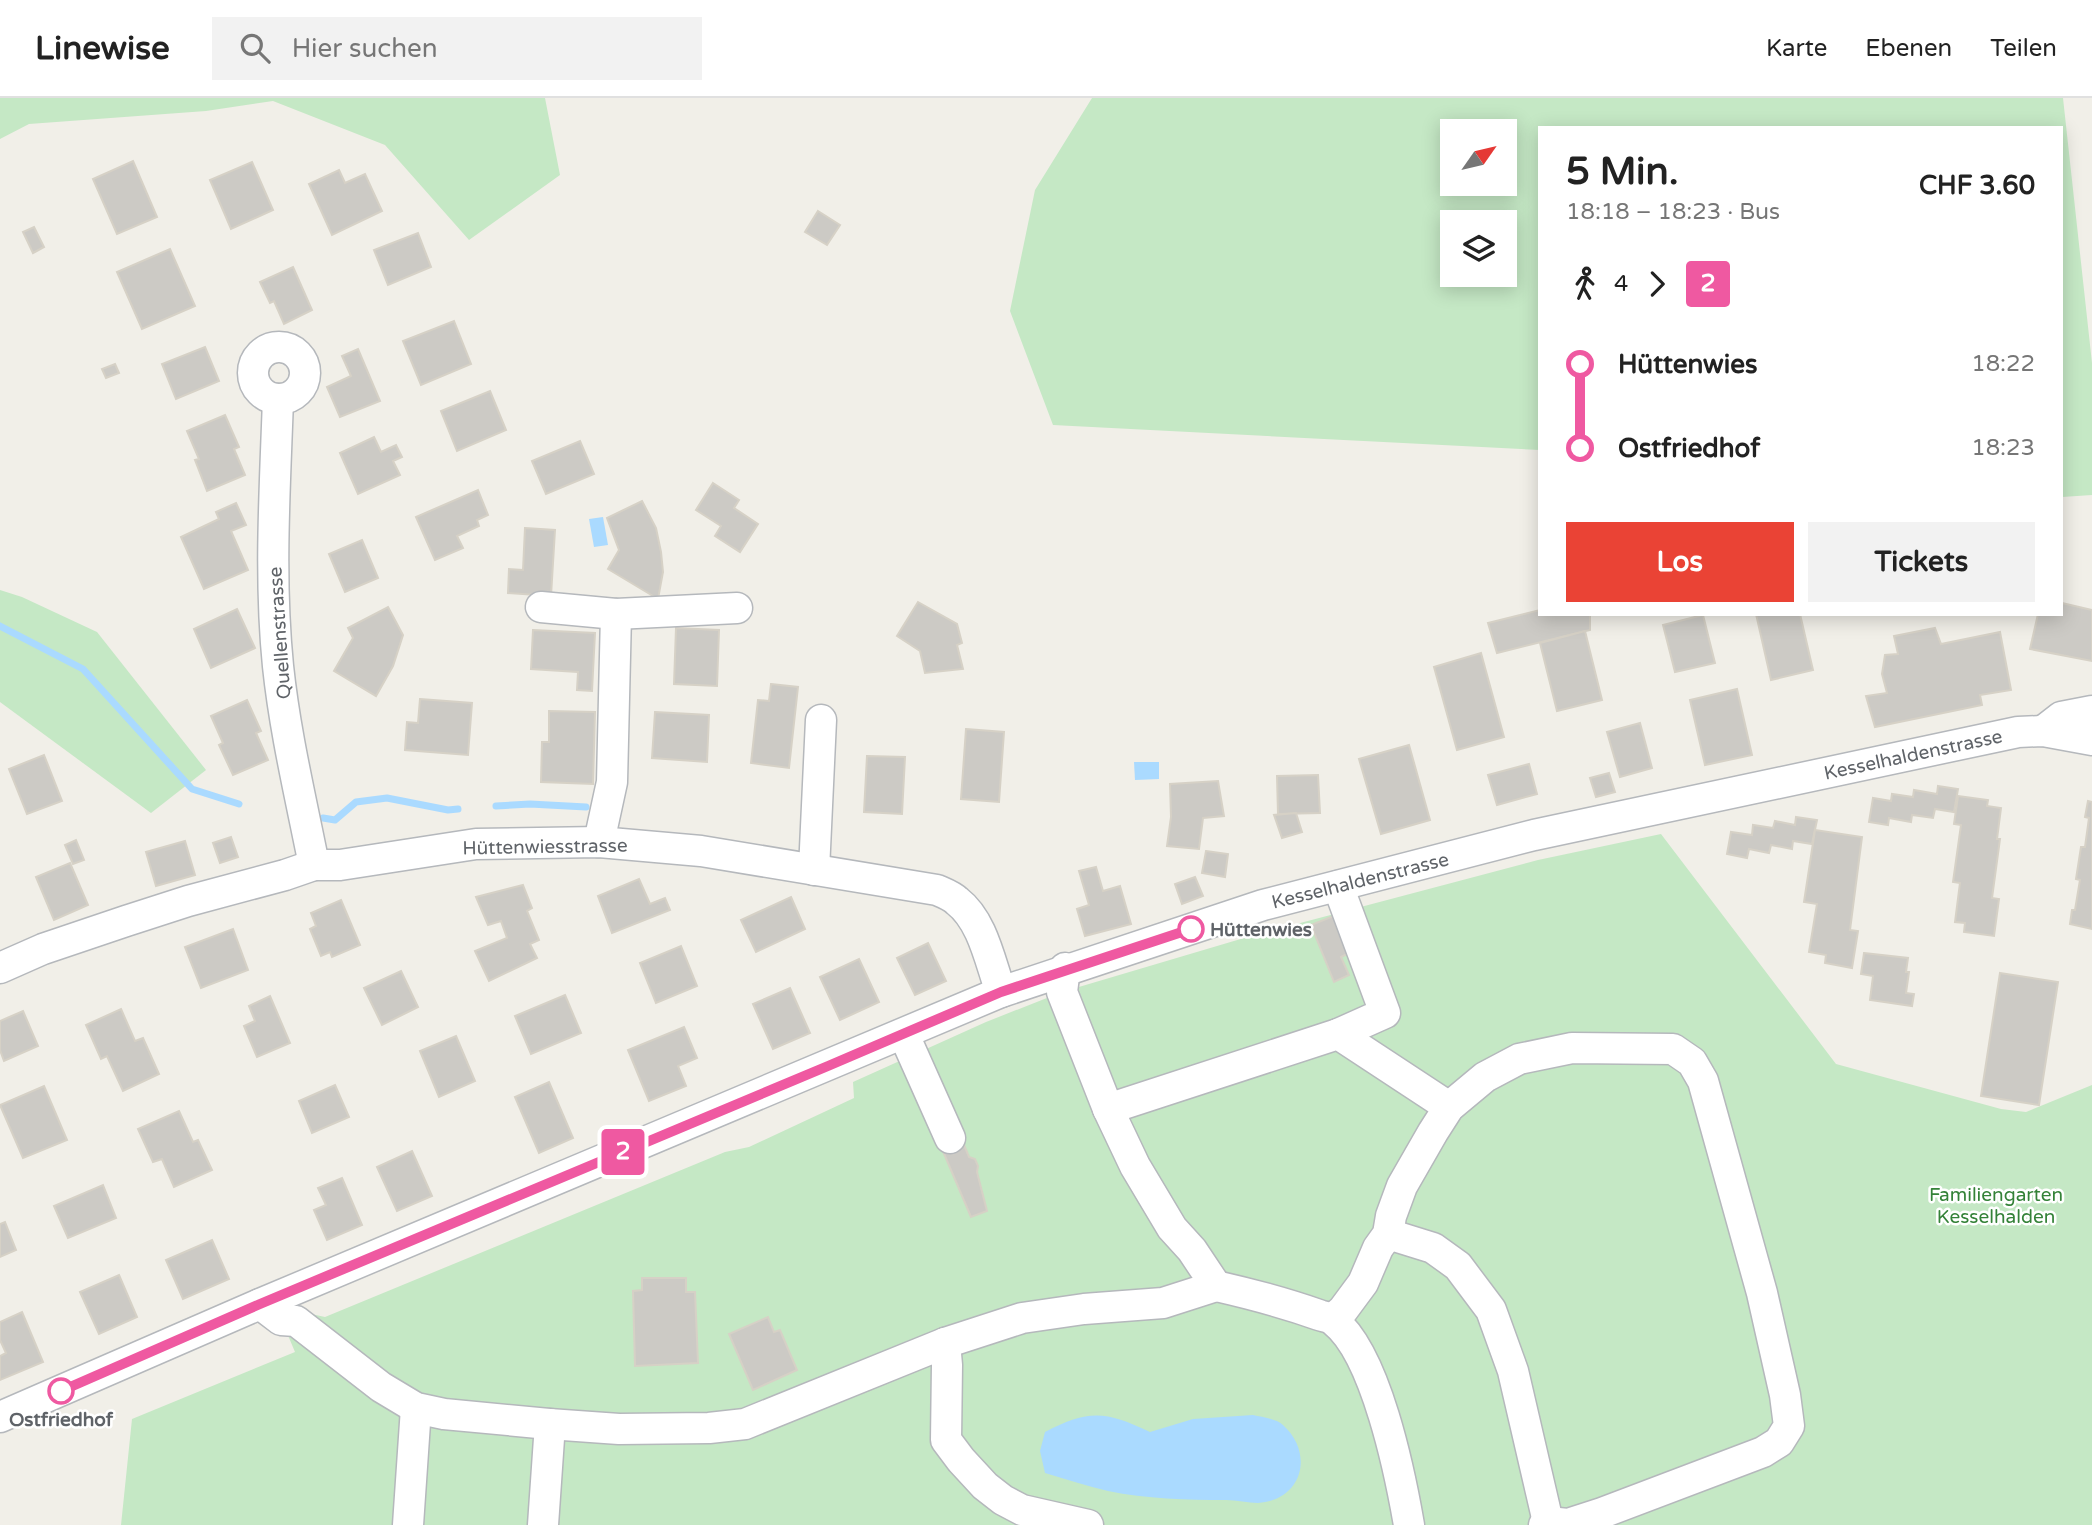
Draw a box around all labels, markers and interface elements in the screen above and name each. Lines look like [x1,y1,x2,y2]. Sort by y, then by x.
search box [212,17,702,80]
text: Linewise [35,29,170,68]
icon: search [236,29,274,67]
text: Hier suchen [292,33,438,64]
text: Karte [1766,34,1827,63]
text: Ebenen [1865,34,1952,63]
text: Teilen [1990,34,2057,63]
north arrow [1440,119,1517,196]
map controls [1440,119,1517,287]
text: 5 Min. [1566,149,1679,195]
text: CHF 3.60 [1919,170,2035,201]
text: 18:18 – 18:23 · Bus [1566,198,1780,226]
button: layers [1440,210,1517,287]
icon: walk [1566,265,1604,303]
icon: forward [1638,265,1676,303]
text: 2 [1700,269,1716,298]
text: 4 [1614,270,1628,298]
text: Hüttenwies [1618,349,1757,380]
text: 18:22 [1971,350,2035,378]
text: Ostfriedhof [1618,433,1760,464]
text: 18:23 [1971,434,2035,462]
button: Los [1566,522,1794,602]
button: Tickets [1808,522,2035,602]
street label: Quellenstrasse [264,566,296,700]
street label: Kesselhaldenstrasse [1822,725,2004,785]
street label: Hüttenwiesstrasse [462,835,628,859]
street label: Kesselhaldenstrasse [1269,848,1451,914]
marker: Hüttenwies [1178,916,1204,942]
place label: Hüttenwies [1210,919,1312,941]
line badge: 2 [600,1129,646,1175]
text: 2 [615,1137,631,1166]
park label: Familiengarten Kesselhalden [1929,1184,2063,1228]
marker: Ostfriedhof [48,1378,74,1404]
place label: Ostfriedhof [9,1409,114,1431]

